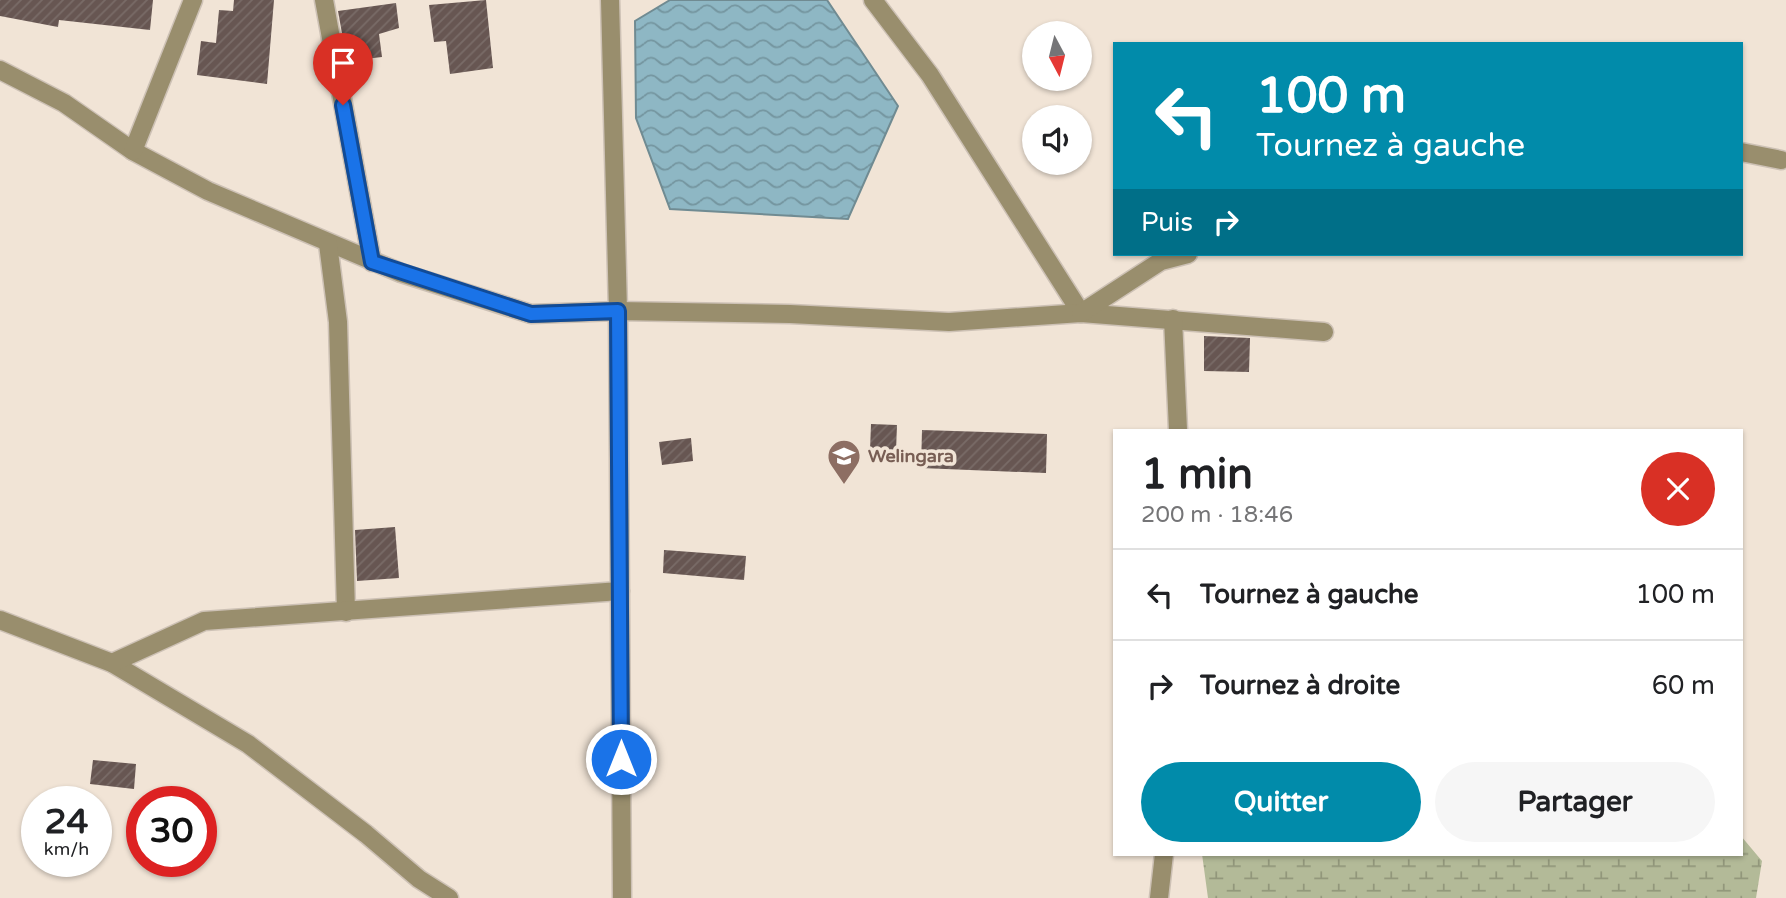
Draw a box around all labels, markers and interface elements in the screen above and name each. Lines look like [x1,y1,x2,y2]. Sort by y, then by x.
north arrow [1022,21,1092,91]
map controls [1022,21,1092,175]
pin [313,33,373,105]
icon: arrive [324,44,362,82]
text: 100 m [1256,67,1406,126]
icon: left [1141,70,1232,161]
button: sound [1022,105,1092,175]
text: Tournez à gauche [1256,127,1525,165]
icon: right [1207,203,1245,241]
text: Puis [1141,207,1193,238]
school or university icon: Welingara [825,437,863,486]
place label: Welingara [868,445,954,467]
text: 1 min [1141,449,1253,500]
button: close [1641,452,1715,526]
text: 200 m · 18:46 [1141,501,1293,529]
icon: left [1141,576,1179,614]
text: Tournez à gauche [1200,579,1419,610]
text: 100 m [1635,579,1715,610]
icon: right [1141,667,1179,705]
text: Tournez à droite [1200,670,1400,701]
text: 60 m [1652,670,1715,701]
position arrow [584,722,658,796]
button: Quitter [1141,762,1421,842]
button: Partager [1435,762,1715,842]
speed limit sign: 30 [126,786,217,877]
text: 24 [45,801,88,843]
text: km/h [44,838,89,860]

